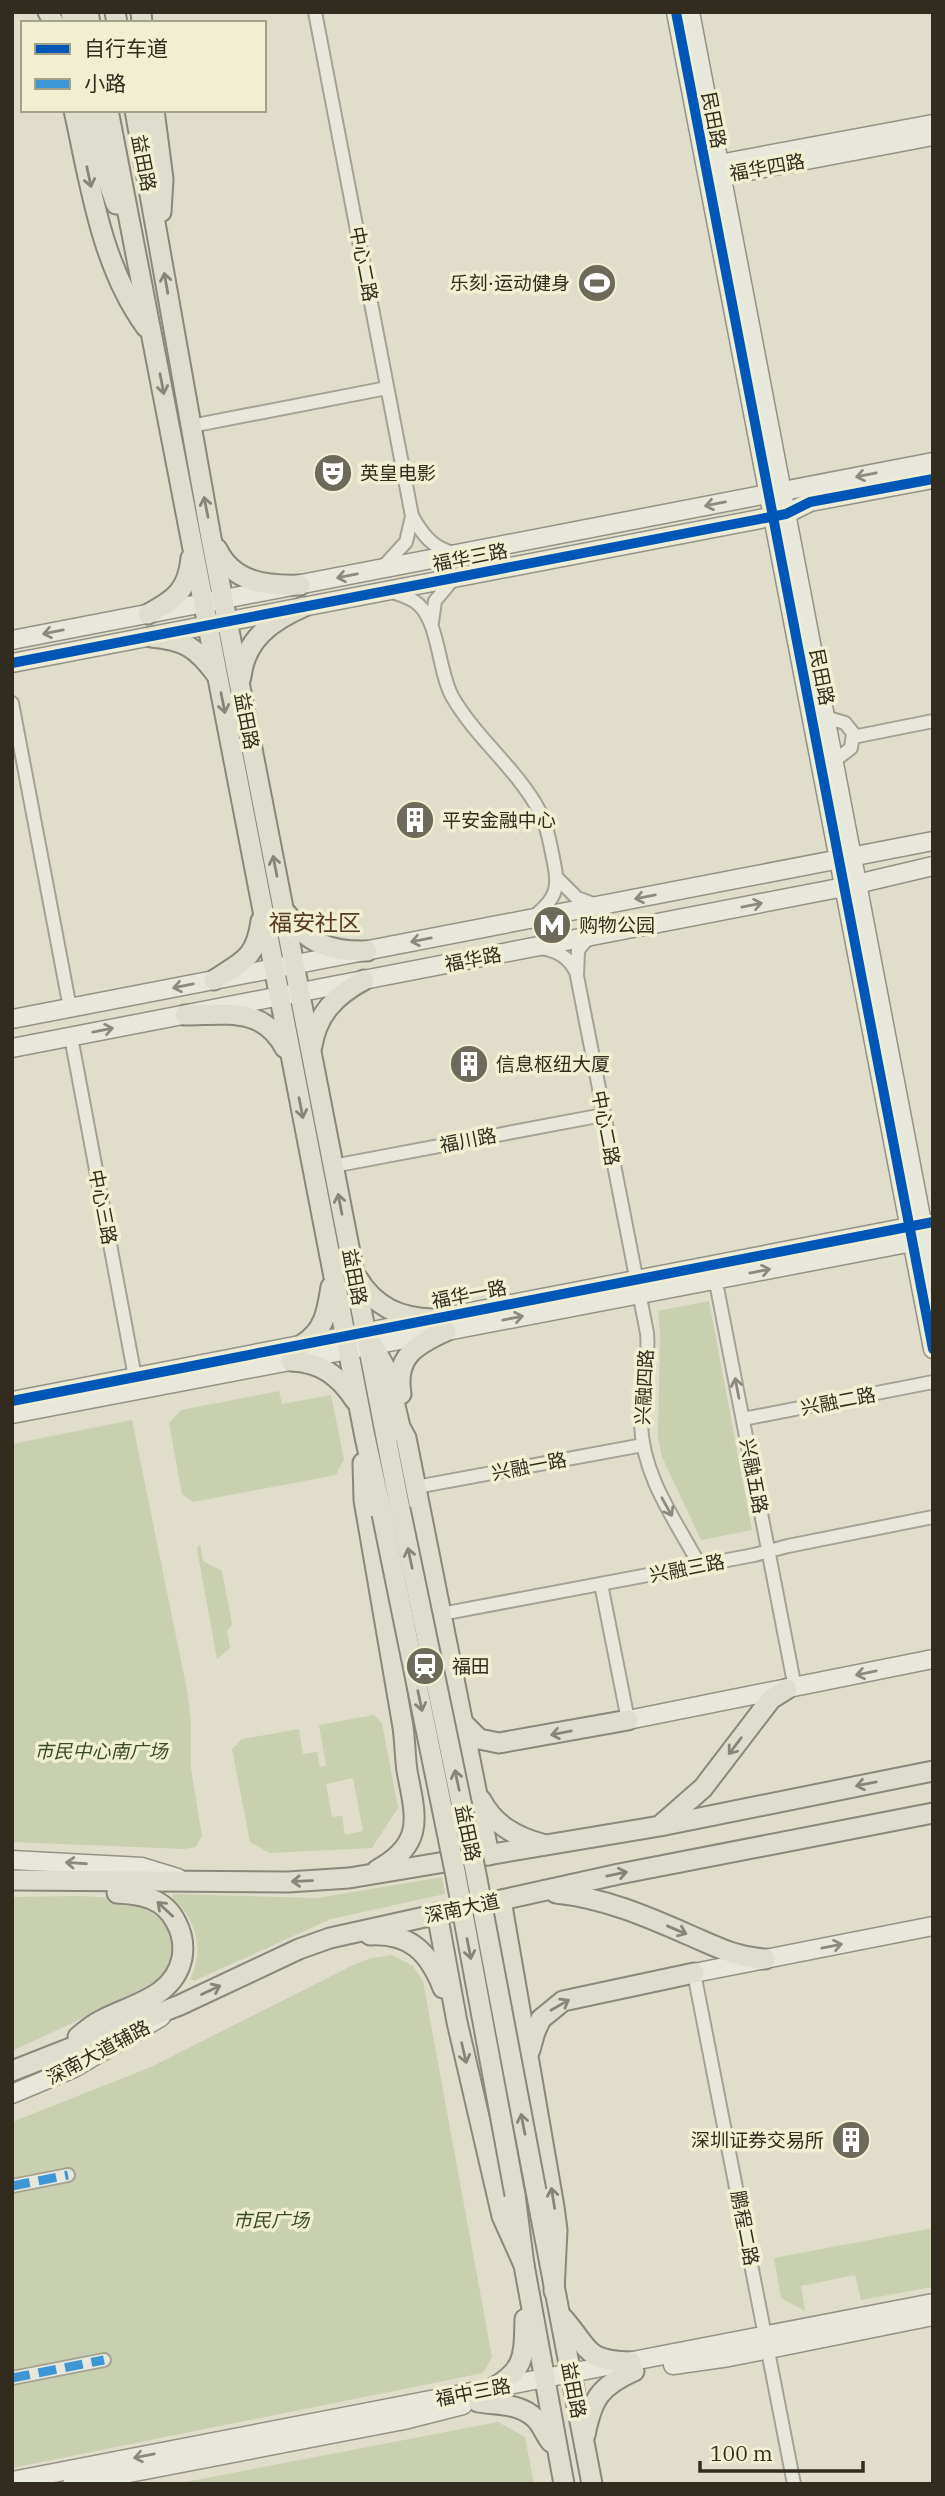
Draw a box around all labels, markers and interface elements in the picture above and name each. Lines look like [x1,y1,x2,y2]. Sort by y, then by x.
legend [21,21,266,112]
text: 自行车道 [84,34,168,62]
text: 小路 [84,69,126,97]
street label: 民田路 [697,90,731,150]
street label: 益田路 [127,133,161,193]
street label: 福华四路 [727,149,807,185]
one-way arrow [82,165,96,188]
street label: 中心二路 [345,224,383,304]
sports icon: 乐刻·运动健身 [576,262,618,304]
place label: 乐刻·运动健身 [450,271,570,295]
one-way arrow [159,272,172,295]
one-way arrow [155,372,169,395]
theatre icon: 英皇电影 [312,452,354,494]
place label: 英皇电影 [360,461,436,485]
one-way arrow [855,469,878,483]
one-way arrow [198,496,212,519]
one-way arrow [704,498,727,512]
street label: 福华三路 [430,538,510,576]
one-way arrow [336,569,359,583]
one-way arrow [43,626,65,640]
street label: 民田路 [805,647,839,707]
one-way arrow [216,691,230,714]
street label: 益田路 [230,691,264,751]
building icon: 平安金融中心 [394,799,436,841]
place label: 平安金融中心 [442,808,556,832]
one-way arrow [268,855,281,878]
one-way arrow [634,890,657,904]
one-way arrow [740,898,763,911]
metro station icon: 购物公园 [531,904,573,946]
district label: 福安社区 [269,907,361,937]
place label: 购物公园 [579,913,655,937]
one-way arrow [410,934,433,947]
street label: 福华路 [443,942,503,976]
one-way arrow [172,980,195,993]
one-way arrow [91,1023,114,1037]
building icon: 信息枢纽大厦 [448,1043,490,1085]
place label: 信息枢纽大厦 [496,1052,610,1076]
street label: 中心二路 [587,1088,625,1168]
one-way arrow [295,1096,308,1119]
street label: 福川路 [438,1123,498,1157]
street label: 中心三路 [84,1167,122,1247]
one-way arrow [333,1193,347,1216]
street label: 益田路 [338,1247,372,1307]
one-way arrow [748,1263,771,1277]
street label: 福华一路 [429,1275,509,1313]
one-way arrow [501,1311,524,1324]
street label: 兴融四路 [630,1348,658,1426]
one-way arrow [729,1377,743,1400]
street label: 兴融二路 [798,1382,878,1420]
street label: 兴融五路 [735,1436,773,1516]
street label: 兴融一路 [489,1447,569,1485]
one-way arrow [661,1496,674,1517]
one-way arrow [402,1547,416,1570]
street label: 兴融三路 [647,1549,727,1587]
station icon: 福田 [404,1645,446,1687]
place label: 福田 [452,1654,490,1678]
one-way arrow [855,1667,878,1681]
one-way arrow [414,1689,428,1712]
one-way arrow [550,1727,573,1740]
one-way arrow [728,1736,742,1755]
park label: 市民中心南广场 [34,1739,169,1763]
one-way arrow [449,1769,463,1792]
one-way arrow [855,1778,878,1791]
street label: 益田路 [450,1803,486,1863]
one-way arrow [65,1856,88,1869]
one-way arrow [605,1867,628,1881]
one-way arrow [291,1875,314,1888]
street label: 深南大道 [422,1888,502,1928]
one-way arrow [157,1901,174,1918]
one-way arrow [665,1924,687,1937]
one-way arrow [463,1937,477,1960]
one-way arrow [820,1938,843,1952]
one-way arrow [200,1983,222,1996]
one-way arrow [549,1998,569,2012]
street label: 深南大道辅路 [42,2015,154,2089]
one-way arrow [458,2041,471,2063]
one-way arrow [516,2113,530,2136]
building icon: 深圳证券交易所 [830,2119,872,2161]
place label: 深圳证券交易所 [691,2128,824,2152]
one-way arrow [546,2188,559,2210]
street label: 鹏程二路 [726,2188,764,2268]
park label: 市民广场 [233,2208,311,2232]
street label: 益田路 [557,2360,591,2420]
street label: 福中三路 [433,2373,513,2411]
scale bar [700,2430,863,2474]
text: 100 m [710,2439,773,2467]
one-way arrow [133,2449,156,2463]

